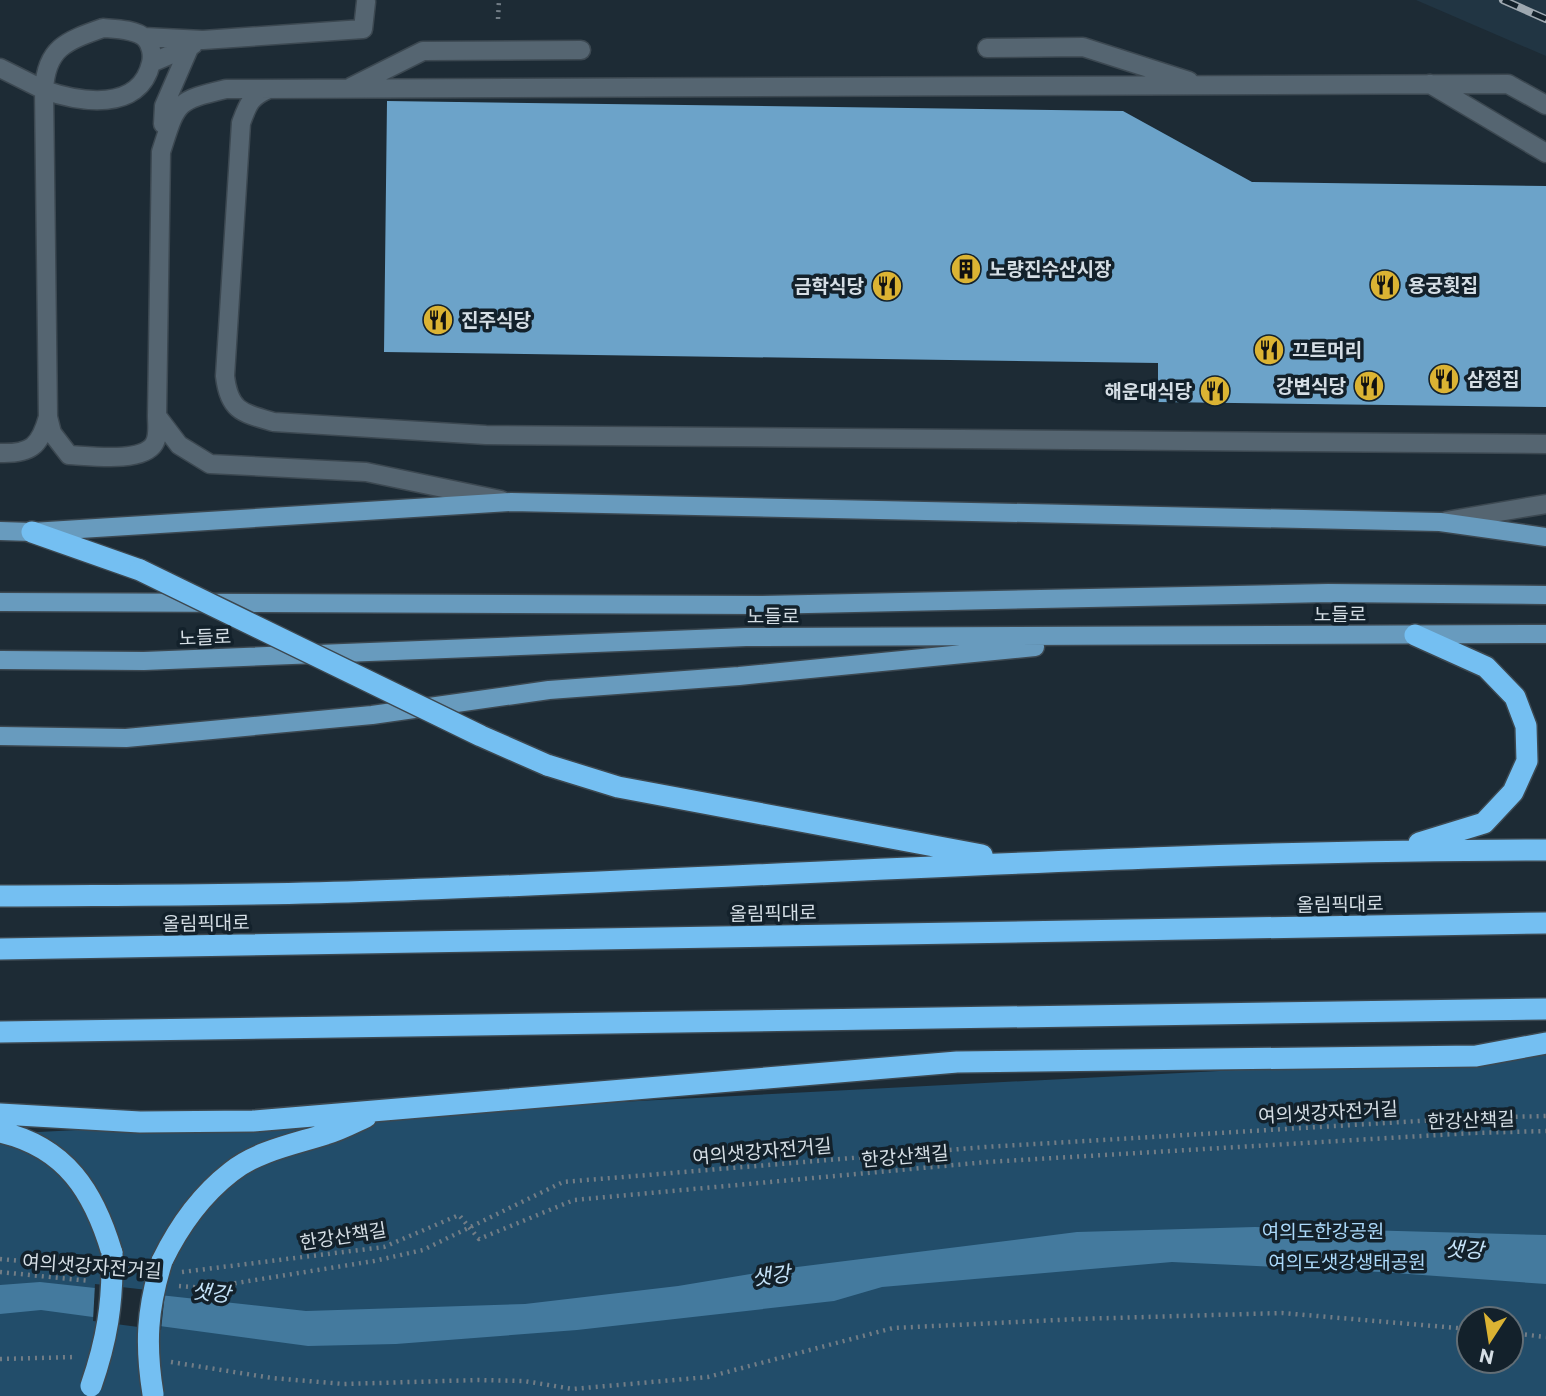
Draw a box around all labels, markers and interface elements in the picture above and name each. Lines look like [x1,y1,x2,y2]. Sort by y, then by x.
building icon: 노량진수산시장 [949,252,983,286]
place label: 노량진수산시장 [989,257,1111,280]
restaurant icon: 용궁횟집 [1368,268,1402,302]
restaurant icon: 금학식당 [870,269,904,303]
place label: 용궁횟집 [1408,273,1478,296]
place label: 금학식당 [794,274,865,297]
restaurant icon: 진주식당 [421,303,455,337]
place label: 진주식당 [461,308,531,331]
restaurant icon: 끄트머리 [1252,333,1286,367]
place label: 끄트머리 [1292,338,1362,361]
restaurant icon: 삼정집 [1427,362,1461,396]
place label: 삼정집 [1467,367,1519,390]
restaurant icon: 강변식당 [1352,369,1386,403]
restaurant icon: 해운대식당 [1198,374,1232,408]
place label: 강변식당 [1276,374,1347,397]
place label: 해운대식당 [1105,379,1193,402]
street label: 노들로 [1314,602,1366,625]
street label: 노들로 [747,604,799,627]
street label: 노들로 [178,624,232,649]
street label: 올림픽대로 [1296,891,1384,916]
street label: 올림픽대로 [729,900,817,925]
street label: 올림픽대로 [162,910,250,935]
street label: 여의샛강자전거길 [1258,1096,1398,1127]
street label: 한강산책길 [1427,1106,1515,1133]
street label: 여의샛강자전거길 [691,1133,833,1168]
street label: 한강산책길 [860,1140,949,1171]
street label: 한강산책길 [298,1217,388,1254]
park label: 여의도한강공원 [1262,1219,1384,1242]
water label: 샛강 [1444,1235,1487,1262]
street label: 여의샛강자전거길 [21,1249,163,1282]
park label: 여의도샛강생태공원 [1268,1250,1426,1273]
water label: 샛강 [750,1259,794,1289]
water label: 샛강 [191,1277,234,1306]
north arrow [1455,1305,1525,1375]
text: N [1477,1344,1496,1370]

